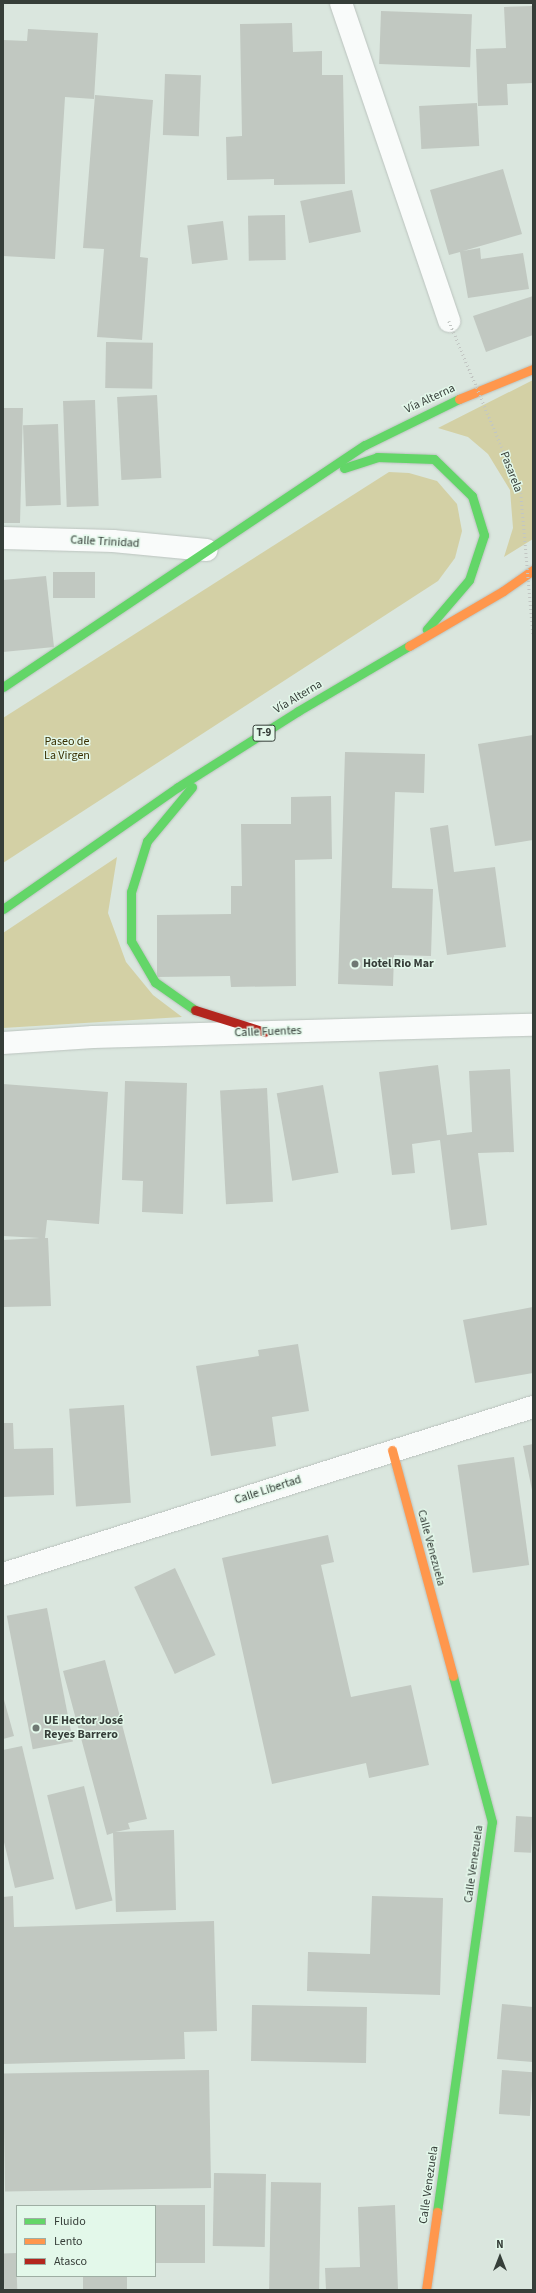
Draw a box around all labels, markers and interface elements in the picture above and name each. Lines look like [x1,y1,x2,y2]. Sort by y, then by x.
street label: Vía Alterna [403,381,457,417]
street label: Pasarela [497,450,525,494]
street label: Calle Trinidad [70,533,140,551]
street label: Vía Alterna [271,677,325,717]
road number: T-9 [252,724,276,742]
park label: Paseo de La Virgen [44,735,90,763]
place label: Hotel Rio Mar [363,957,434,971]
marker: Hotel Rio Mar [350,959,360,969]
street label: Calle Fuentes [234,1024,302,1040]
street label: Calle Libertad [233,1472,303,1508]
street label: Calle Venezuela [414,1508,448,1588]
place label: UE Hector José Reyes Barrero [44,1714,123,1742]
marker: UE Hector José Reyes Barrero [31,1723,41,1733]
street label: Calle Venezuela [461,1824,487,1904]
street label: Calle Venezuela [416,2145,442,2225]
legend [16,2205,156,2277]
text: Fluido [54,2213,86,2230]
text: Lento [54,2233,83,2250]
north arrow [480,2237,520,2277]
text: N [496,2237,504,2252]
text: Atasco [54,2253,87,2270]

